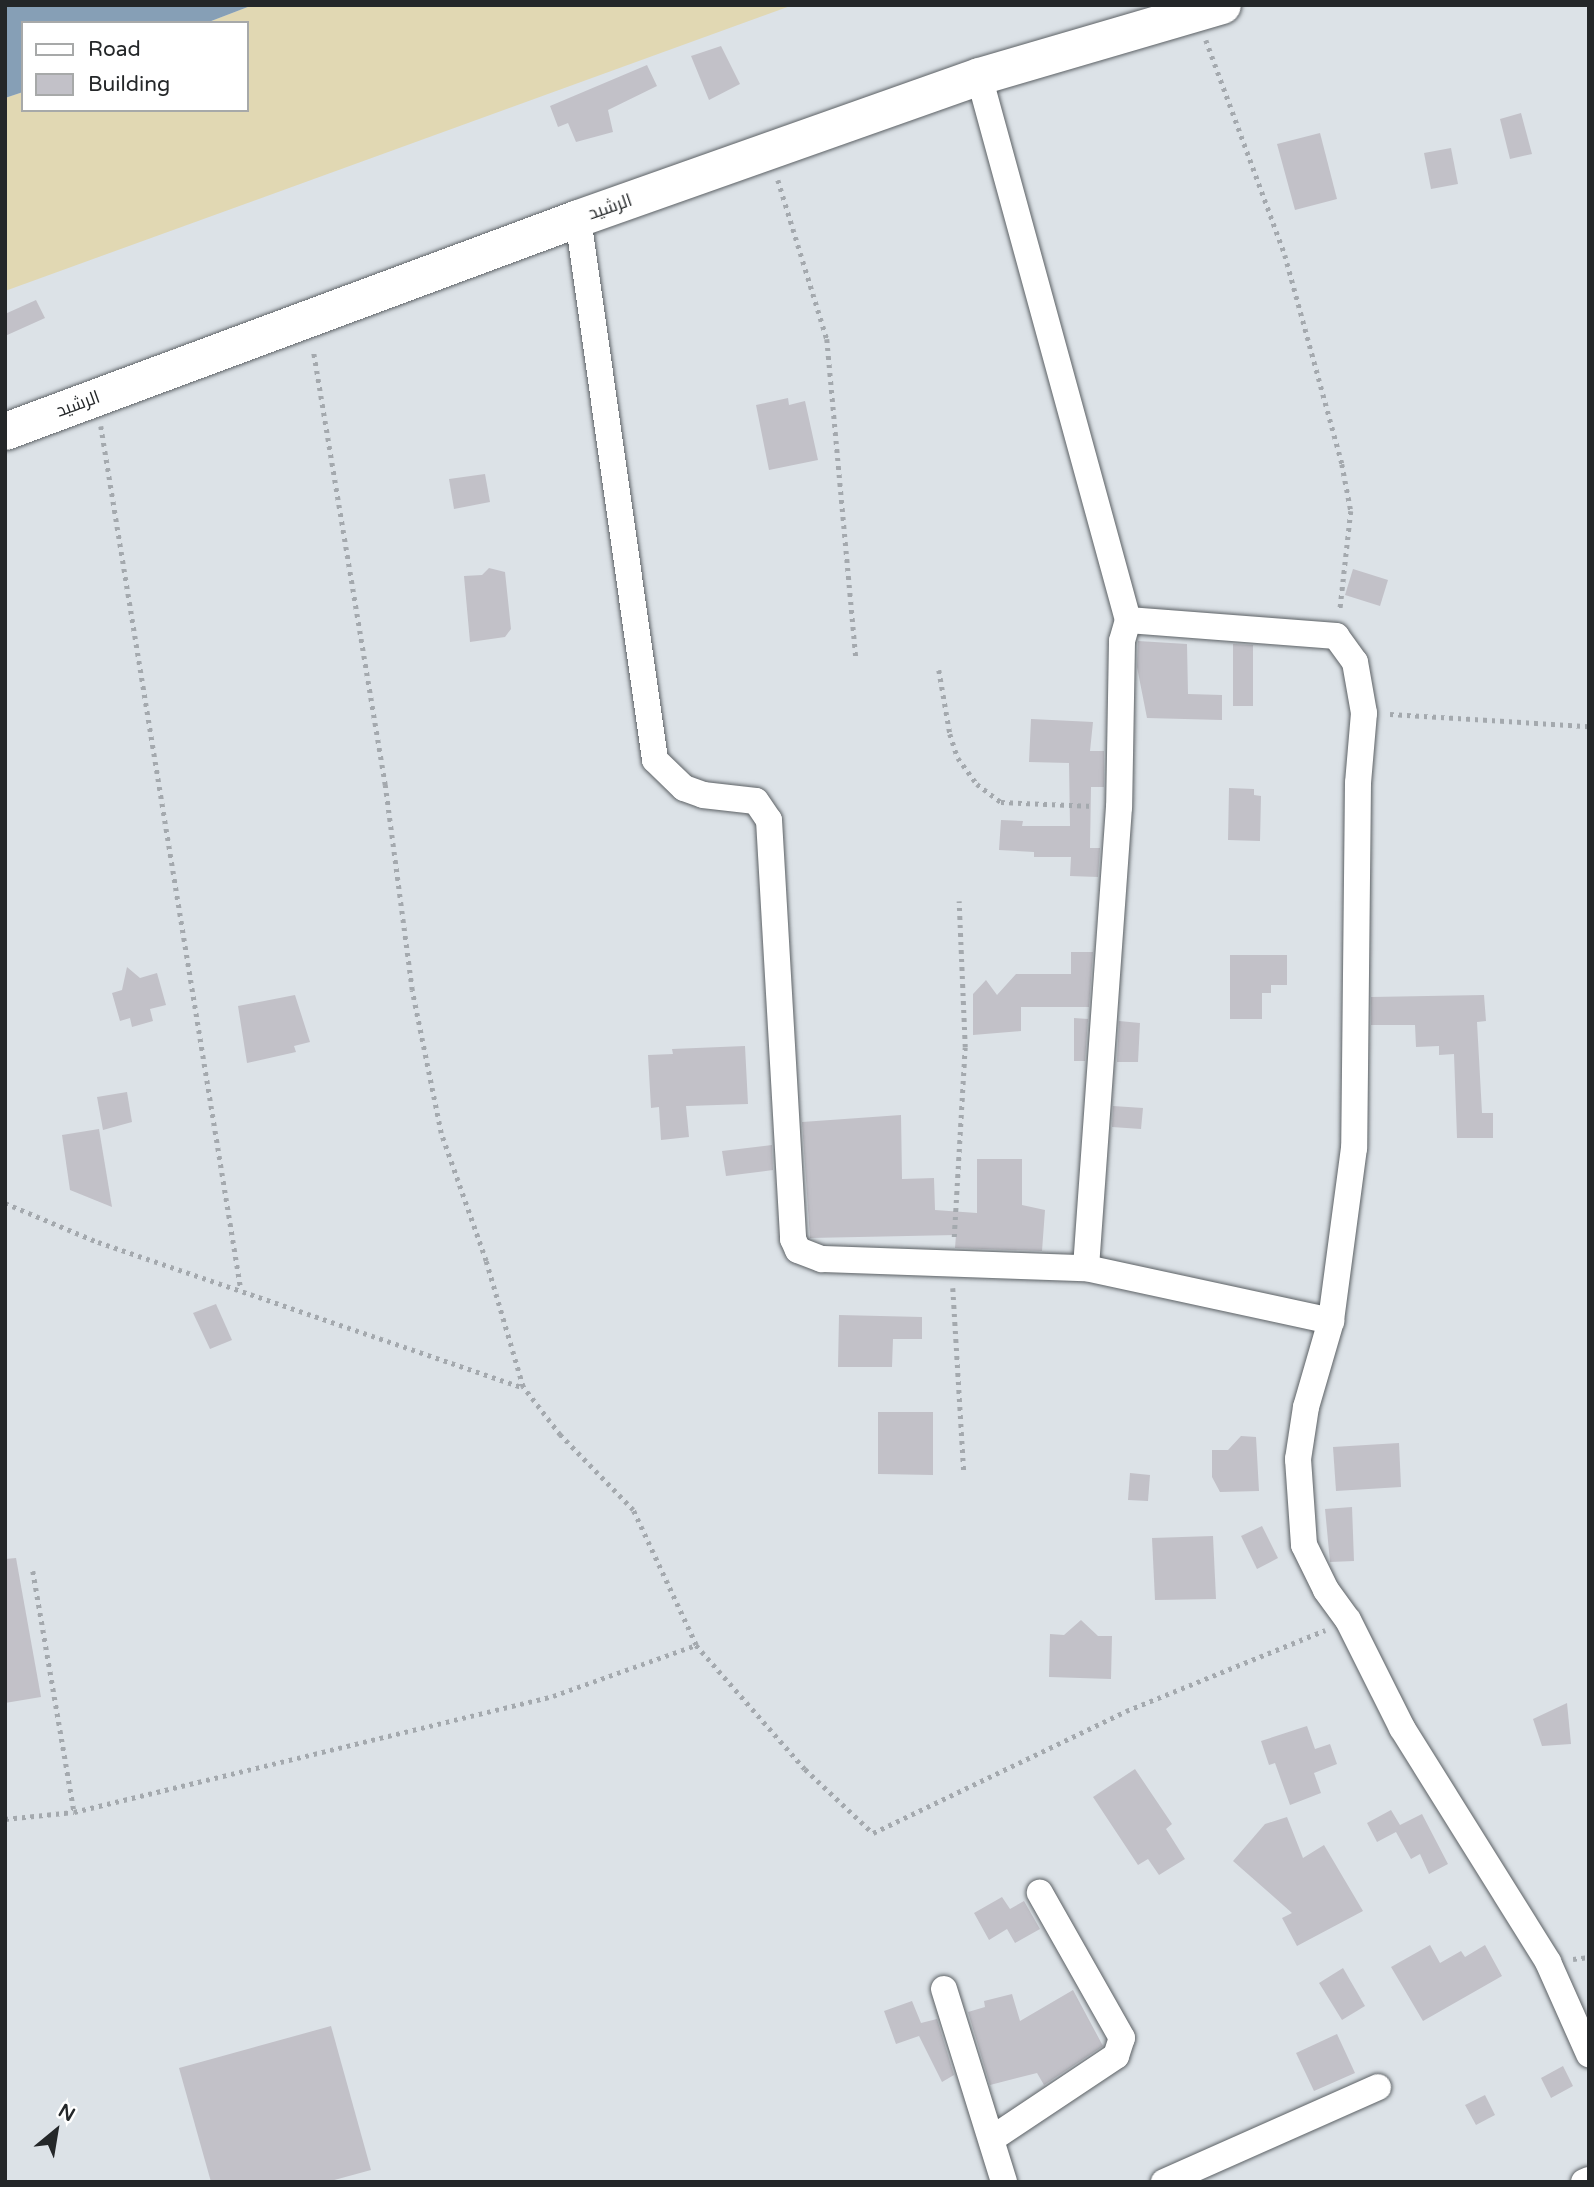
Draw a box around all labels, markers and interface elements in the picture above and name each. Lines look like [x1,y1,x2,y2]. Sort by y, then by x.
legend [21,21,248,112]
text: Road [88,37,141,62]
text: Building [88,72,170,97]
street label: الرشيد [585,189,635,225]
street label: الرشيد [53,386,103,422]
north arrow [21,2096,91,2166]
text: N [54,2099,79,2126]

